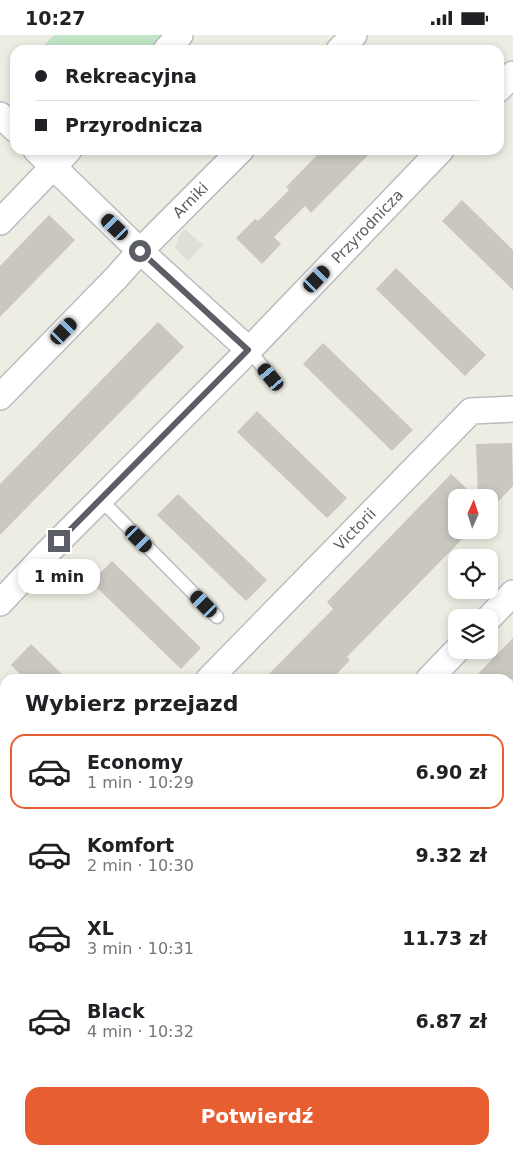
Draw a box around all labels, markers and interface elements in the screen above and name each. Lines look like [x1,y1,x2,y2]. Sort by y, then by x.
text: 10:27 [25,7,85,29]
text: Rekreacyjna [65,65,197,87]
text: Przyrodnicza [65,114,203,136]
street label: Arniki [169,179,212,222]
street label: Przyrodnicza [328,186,407,267]
car [98,211,131,243]
route start [129,240,151,262]
car [301,263,332,295]
car [48,315,79,347]
car [255,361,286,393]
north arrow [448,489,498,539]
map controls [448,489,498,659]
street label: Victorii [331,505,380,554]
car [123,523,154,555]
route end [48,530,70,552]
button: locate [448,549,498,599]
callout: 1 min [18,559,100,593]
text: 1 min [34,567,84,586]
car [188,588,219,620]
button: layers [448,609,498,659]
text: Wybierz przejazd [25,691,238,716]
icon: car [27,749,72,794]
text: Economy [87,751,183,773]
text: 6.90 zł [415,761,487,783]
text: 1 min · 10:29 [87,773,194,792]
icon: car [27,832,72,877]
text: Komfort [87,834,174,856]
text: 9.32 zł [415,844,487,866]
text: 2 min · 10:30 [87,856,194,875]
icon: car [27,915,72,960]
text: XL [87,917,114,939]
text: 11.73 zł [402,927,487,949]
text: 3 min · 10:31 [87,939,194,958]
icon: car [27,998,72,1043]
text: Black [87,1000,145,1022]
text: 6.87 zł [415,1010,487,1032]
text: 4 min · 10:32 [87,1022,194,1041]
button: Potwierdź [25,1087,489,1145]

